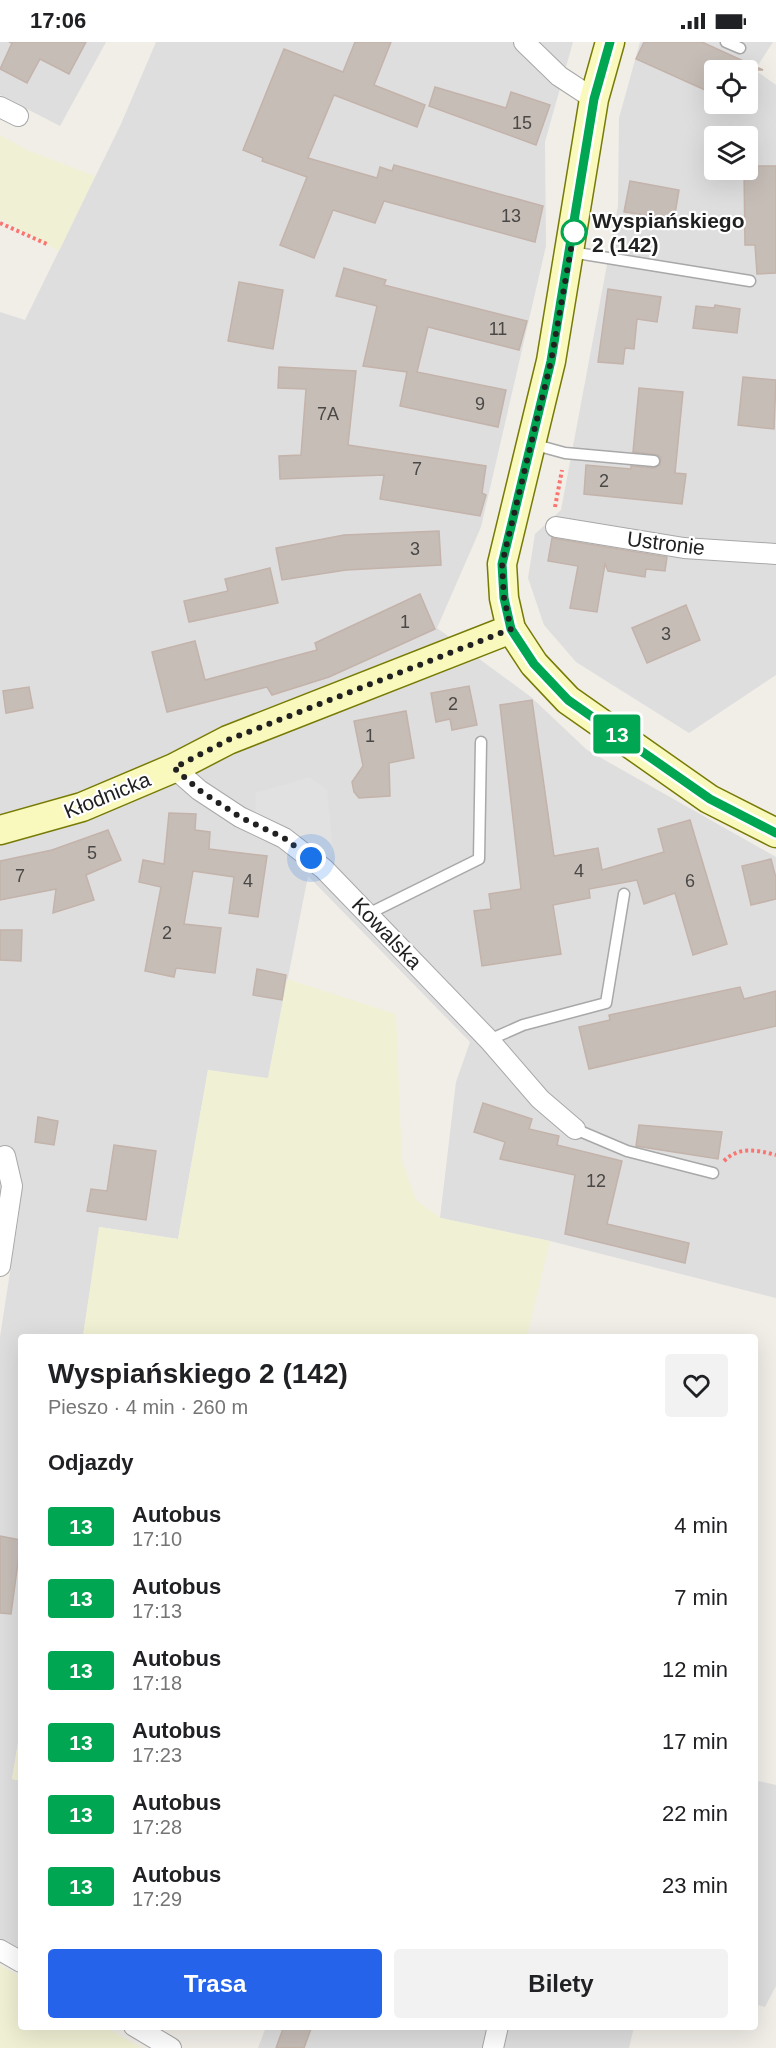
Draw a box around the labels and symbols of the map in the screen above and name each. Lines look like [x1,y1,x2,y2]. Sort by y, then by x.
house number: 15 [512,113,532,133]
house number: 13 [501,206,521,226]
place label: Wyspiańskiego 2 (142) [592,209,745,256]
marker: Wyspiańskiego 2 (142) [561,219,587,245]
house number: 11 [489,319,507,339]
house number: 9 [475,394,485,414]
house number: 7A [317,404,339,424]
house number: 7 [412,459,422,479]
house number: 2 [599,471,609,491]
street label: Ustronie [626,527,706,559]
house number: 3 [410,539,420,559]
house number: 1 [400,612,410,632]
house number: 3 [661,624,671,644]
house number: 2 [448,694,458,714]
line badge: 13 [590,714,644,754]
house number: 1 [365,726,375,746]
street label: Kłodnicka [60,767,154,823]
house number: 5 [87,843,97,863]
your location [296,843,326,873]
house number: 4 [574,861,584,881]
house number: 7 [15,866,25,886]
house number: 4 [243,871,253,891]
house number: 6 [685,871,695,891]
street label: Kowalska [348,893,427,974]
house number: 2 [162,923,172,943]
house number: 12 [586,1171,606,1191]

